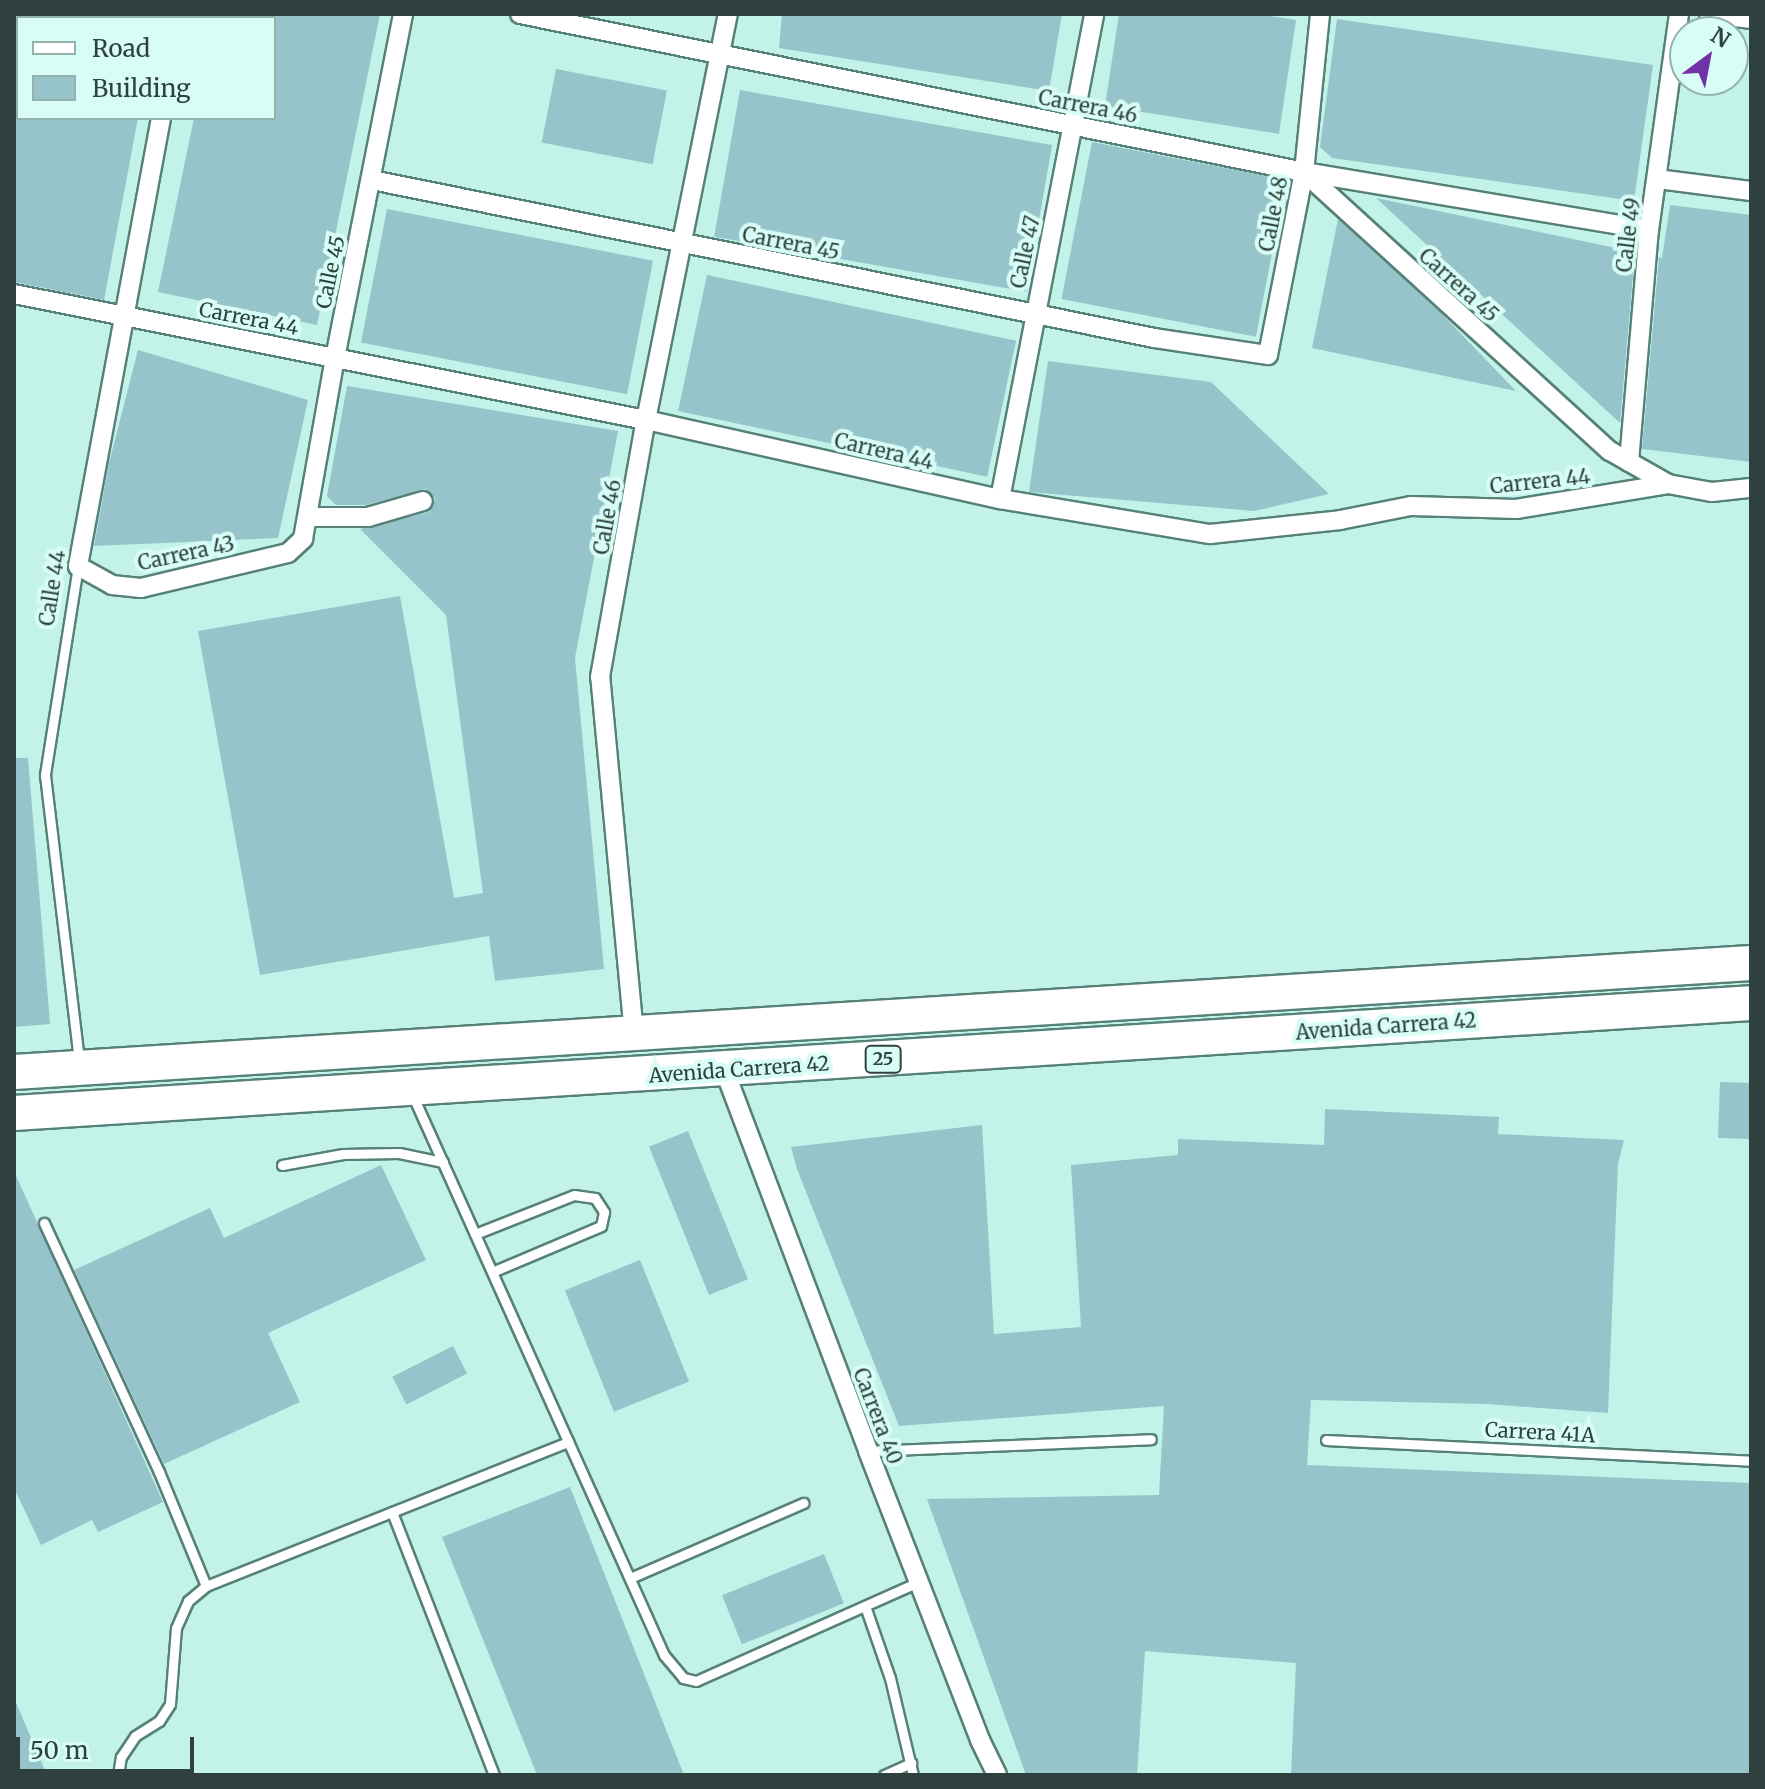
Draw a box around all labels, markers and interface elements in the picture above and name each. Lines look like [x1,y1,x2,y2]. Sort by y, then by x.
legend [16,16,276,120]
north arrow [1669,16,1749,96]
text: N [1706,21,1735,54]
text: Road [92,33,150,64]
text: Building [92,73,191,104]
street label: Carrera 46 [1036,85,1140,127]
street label: Calle 48 [1254,174,1292,254]
street label: Calle 49 [1612,196,1644,274]
street label: Calle 47 [1006,214,1044,290]
street label: Carrera 45 [740,222,842,264]
street label: Calle 45 [311,233,349,311]
street label: Carrera 45 [1414,243,1504,327]
street label: Carrera 44 [197,297,301,339]
street label: Carrera 44 [832,428,936,474]
street label: Carrera 44 [1489,464,1591,498]
street label: Calle 46 [589,478,625,556]
street label: Carrera 43 [135,531,237,575]
street label: Calle 44 [34,548,70,628]
street label: Avenida Carrera 42 [1295,1008,1477,1044]
road number: 25 [863,1045,903,1073]
street label: Avenida Carrera 42 [648,1051,830,1087]
street label: Carrera 40 [849,1364,907,1468]
street label: Carrera 41A [1484,1417,1596,1447]
scale bar [20,1721,198,1771]
text: 50 m [30,1735,89,1766]

